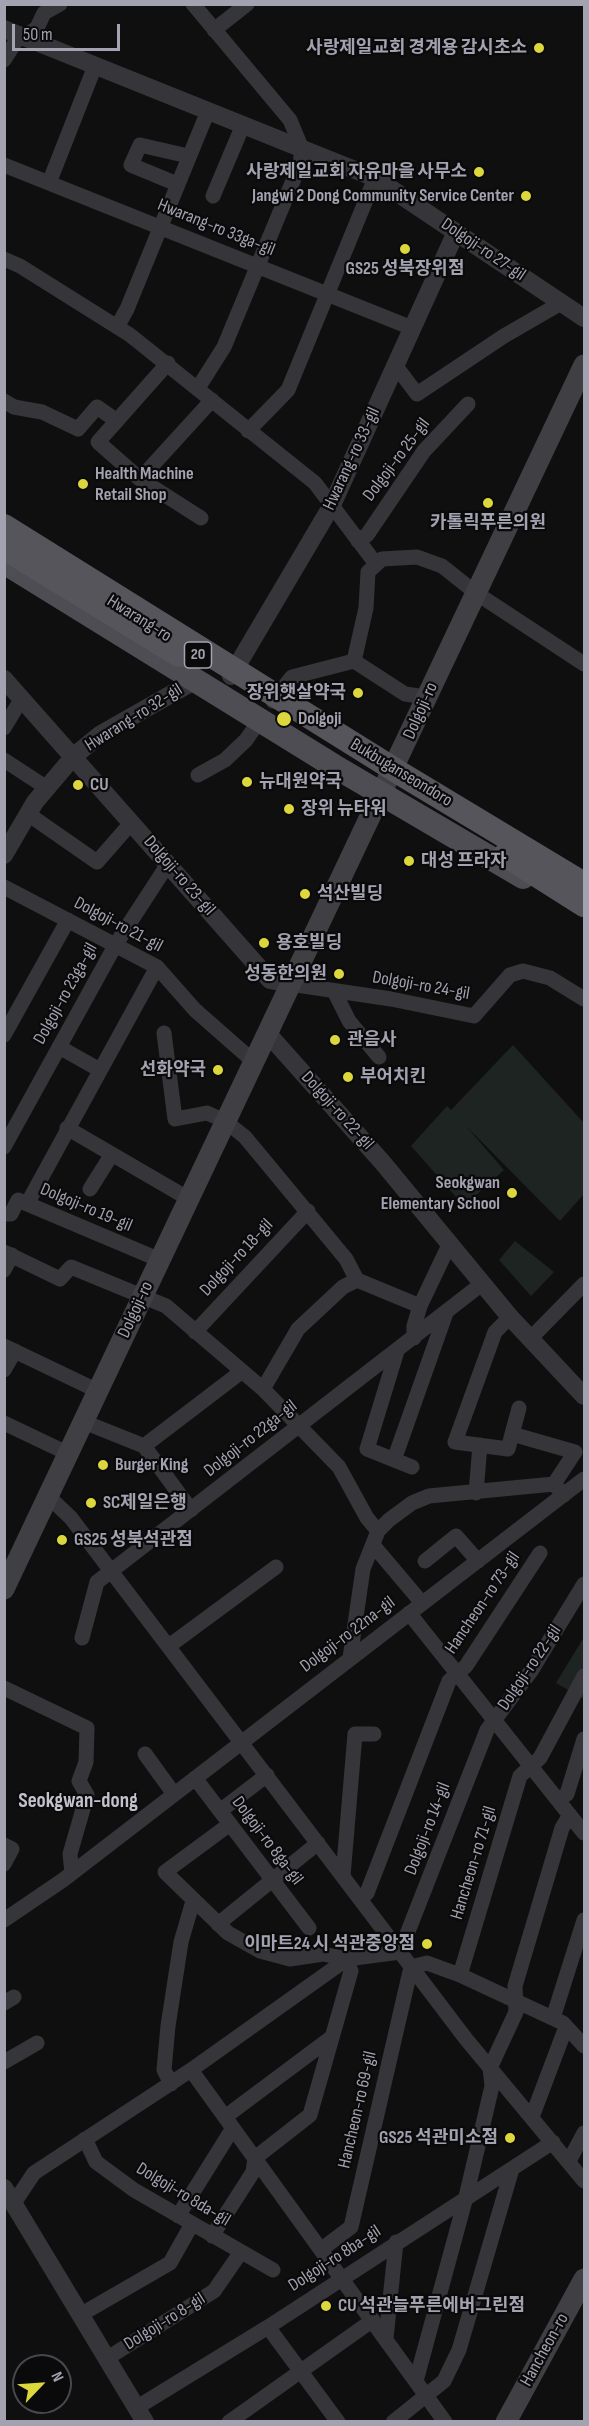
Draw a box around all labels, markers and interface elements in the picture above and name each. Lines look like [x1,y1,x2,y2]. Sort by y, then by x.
scale bar [15,12,123,50]
text: 50 m [23,24,53,45]
place label: 사랑제일교회 경계용 감시초소 [306,37,527,59]
marker: 사랑제일교회 경계용 감시초소 [532,41,546,55]
place label: 사랑제일교회 자유마을 사무소 [246,161,467,183]
marker: 사랑제일교회 자유마을 사무소 [472,165,486,179]
place label: Jangwi 2 Dong Community Service Center [252,185,514,207]
marker: Jangwi 2 Dong Community Service Center [519,189,533,203]
street label: Hwarang-ro 33ga-gil [154,195,278,261]
street label: Dolgoji-ro 27-gil [437,214,529,286]
marker: GS25 성북장위점 [398,242,412,256]
place label: GS25 성북장위점 [346,258,464,280]
street label: Hwarang-ro 33-gil [319,404,385,514]
street label: Dolgoji-ro 25-gil [359,414,435,506]
place label: Health Machine Retail Shop [95,463,194,506]
marker: Health Machine Retail Shop [76,477,90,491]
marker: 카톨릭푸른의원 [481,496,495,510]
place label: 카톨릭푸른의원 [430,512,546,534]
street label: Hwarang-ro [103,591,175,647]
road number: 20 [184,642,212,668]
street label: Dolgoji-ro [399,679,443,743]
street label: Hwarang-ro 32-gil [81,680,187,756]
place label: 장위햇살약국 [247,682,346,704]
marker: 장위햇살약국 [351,686,365,700]
place label: Dolgoji [298,708,341,730]
marker: Dolgoji [275,710,293,728]
street label: Bukbuganseondoro [346,734,456,812]
place label: 뉴대원약국 [259,771,342,793]
place label: CU [90,774,109,796]
marker: 뉴대원약국 [240,775,254,789]
marker: CU [71,778,85,792]
place label: 장위 뉴타워 [301,798,387,820]
marker: 장위 뉴타워 [282,802,296,816]
street label: Dolgoji-ro 23-gil [139,832,219,920]
place label: 대성 프라자 [421,850,507,872]
marker: 대성 프라자 [402,854,416,868]
place label: 석산빌딩 [317,883,383,905]
marker: 석산빌딩 [298,887,312,901]
street label: Dolgoji-ro 21-gil [70,893,166,957]
place label: 용호빌딩 [276,932,342,954]
marker: 용호빌딩 [257,936,271,950]
street label: Dolgoji-ro 23ga-gil [29,940,103,1048]
place label: 성동한의원 [244,963,327,985]
marker: 성동한의원 [332,967,346,981]
street label: Dolgoji-ro 24-gil [371,967,471,1005]
place label: 관음사 [347,1029,397,1051]
marker: 관음사 [328,1033,342,1047]
place label: 선화약국 [140,1059,206,1081]
marker: 선화약국 [211,1063,225,1077]
place label: 부어치킨 [360,1066,426,1088]
street label: Dolgoji-ro 22-gil [296,1067,378,1155]
marker: 부어치킨 [341,1070,355,1084]
place label: Seokgwan Elementary School [381,1172,500,1214]
street label: Dolgoji-ro 19-gil [37,1179,135,1237]
marker: Seokgwan Elementary School [505,1186,519,1200]
street label: Dolgoji-ro 18-gil [196,1215,278,1301]
street label: Dolgoji-ro [114,1278,158,1342]
street label: Dolgoji-ro 22ga-gil [200,1396,302,1482]
place label: Burger King [115,1454,188,1476]
marker: Burger King [96,1458,110,1472]
place label: SC제일은행 [103,1492,187,1514]
marker: SC제일은행 [84,1496,98,1510]
place label: GS25 성북석관점 [74,1529,193,1551]
marker: GS25 성북석관점 [55,1533,69,1547]
street label: Hancheon-ro 73-gil [441,1548,525,1658]
street label: Dolgoji-ro 22na-gil [296,1592,400,1678]
street label: Dolgoji-ro 22-gil [494,1621,566,1715]
street label: Dolgoji-ro 14-gil [400,1780,456,1878]
district label: Seokgwan-dong [18,1789,138,1815]
street label: Dolgoji-ro 8ga-gil [227,1792,307,1890]
street label: Hancheon-ro 71-gil [447,1804,501,1922]
place label: 이마트24 시 석관중앙점 [244,1933,415,1955]
marker: 이마트24 시 석관중앙점 [420,1937,434,1951]
street label: Hancheon-ro 69-gil [334,2049,382,2171]
place label: GS25 석관미소점 [379,2127,498,2149]
marker: GS25 석관미소점 [503,2131,517,2145]
street label: Dolgoji-ro 8da-gil [132,2158,234,2232]
street label: Dolgoji-ro 8ba-gil [285,2221,385,2297]
street label: Dolgoji-ro 8-gil [121,2289,209,2355]
place label: CU 석관늘푸른에버그린점 [338,2295,525,2317]
marker: CU 석관늘푸른에버그린점 [319,2299,333,2313]
street label: Hancheon-ro [516,2310,574,2390]
north arrow [12,2354,72,2414]
text: N [47,2369,67,2385]

